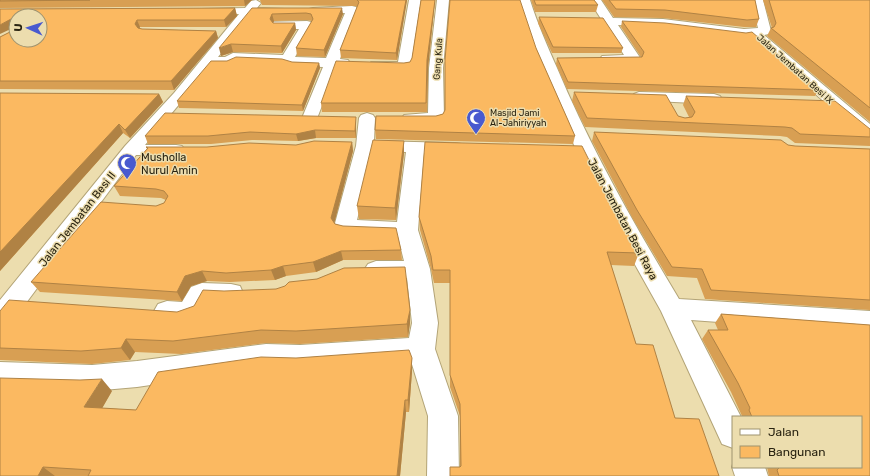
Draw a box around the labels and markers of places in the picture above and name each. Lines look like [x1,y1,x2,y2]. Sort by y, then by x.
mosque icon: Masjid Jami Al-Jahiriyyah [465,107,487,135]
place label: Masjid Jami Al-Jahiriyyah [490,108,547,128]
place label: Musholla Nurul Amin [141,151,198,177]
mosque icon: Musholla Nurul Amin [116,152,138,180]

